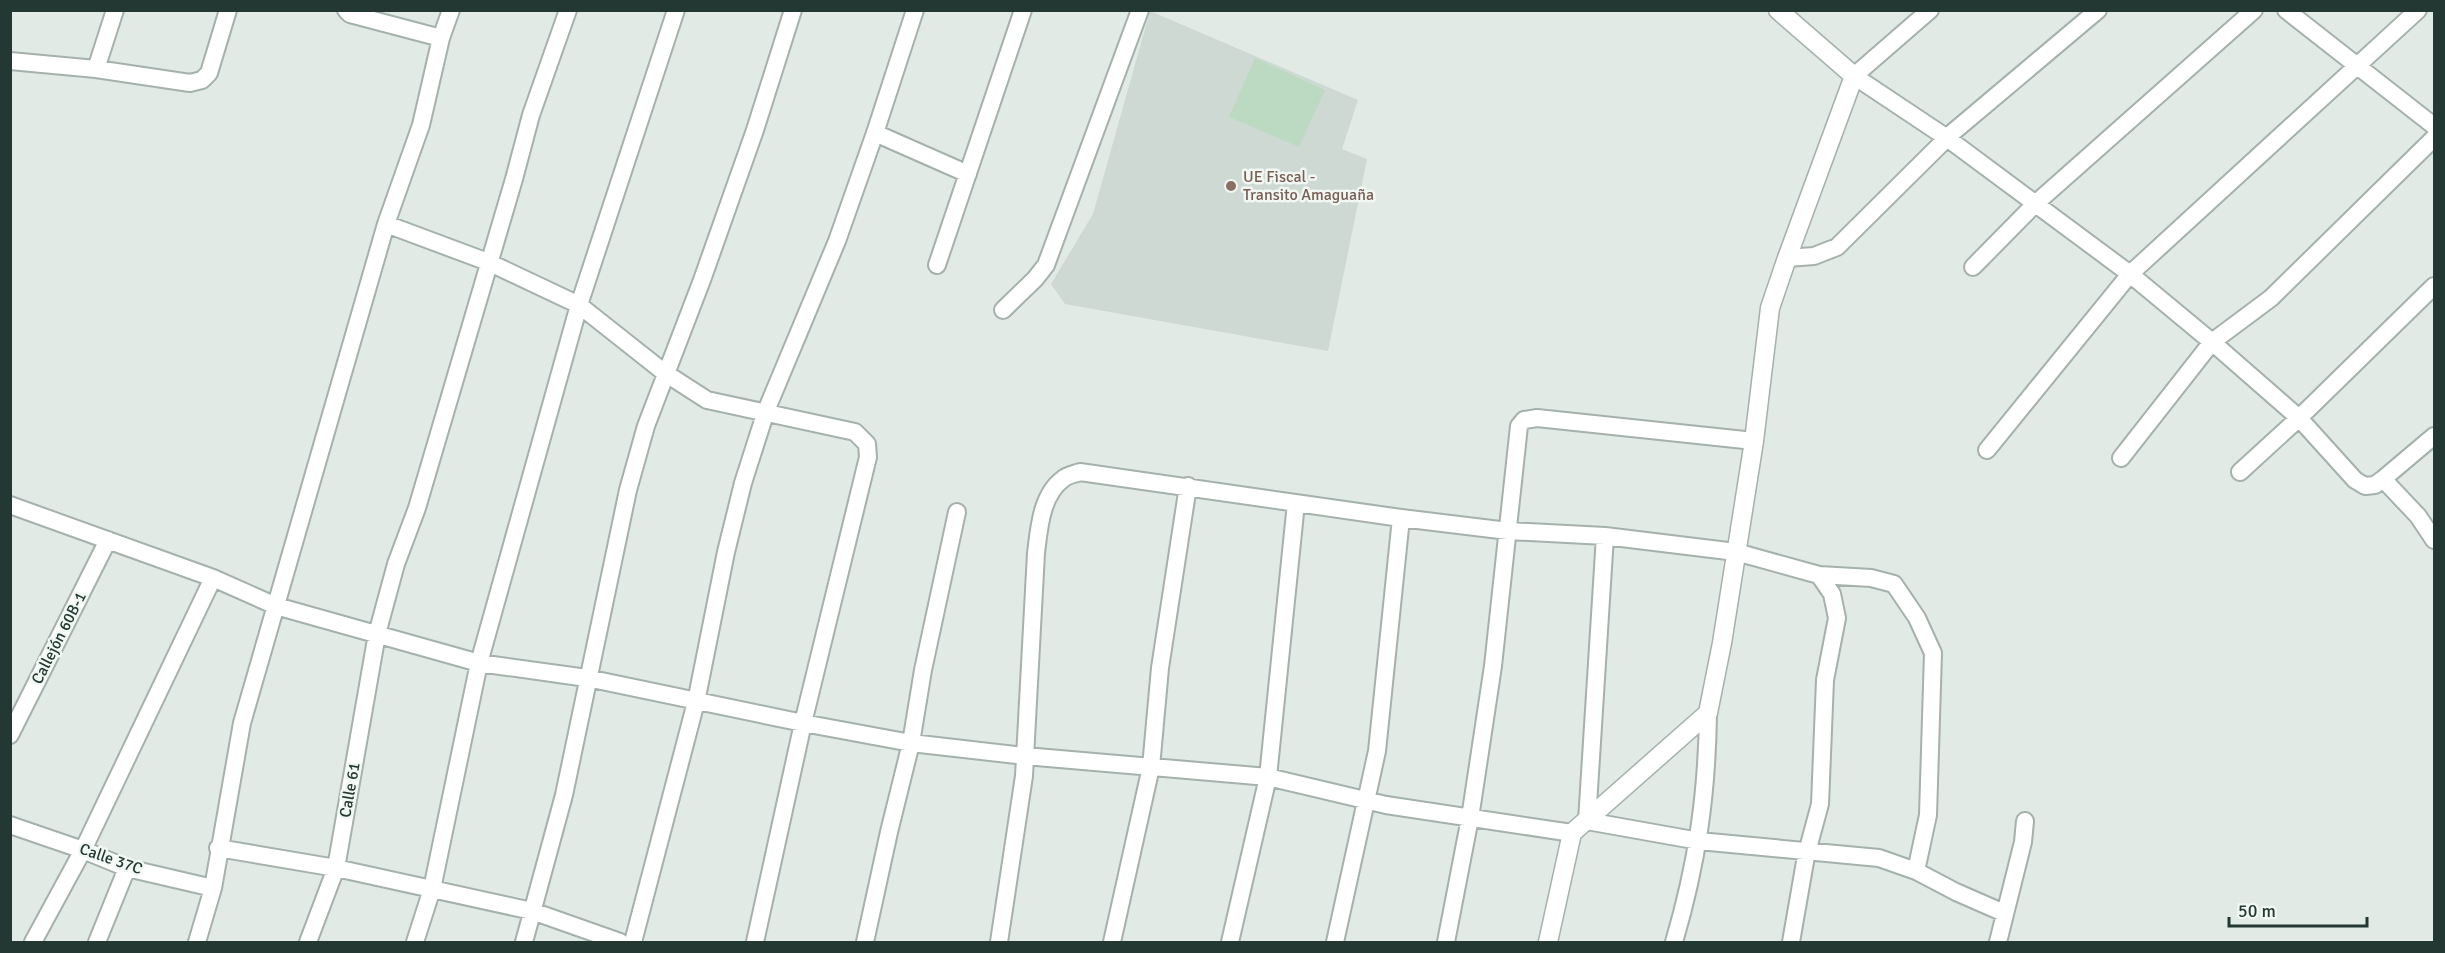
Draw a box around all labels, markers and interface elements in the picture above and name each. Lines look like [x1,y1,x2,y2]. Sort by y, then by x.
place label: UE Fiscal - Transito Amaguaña [1243,167,1374,205]
marker: UE Fiscal - Transito Amaguaña [1224,179,1238,193]
street label: Callejón 60B-1 [27,588,91,688]
street label: Calle 61 [335,761,365,819]
street label: Calle 37C [77,839,145,879]
scale bar [2229,890,2367,928]
text: 50 m [2238,900,2276,922]

